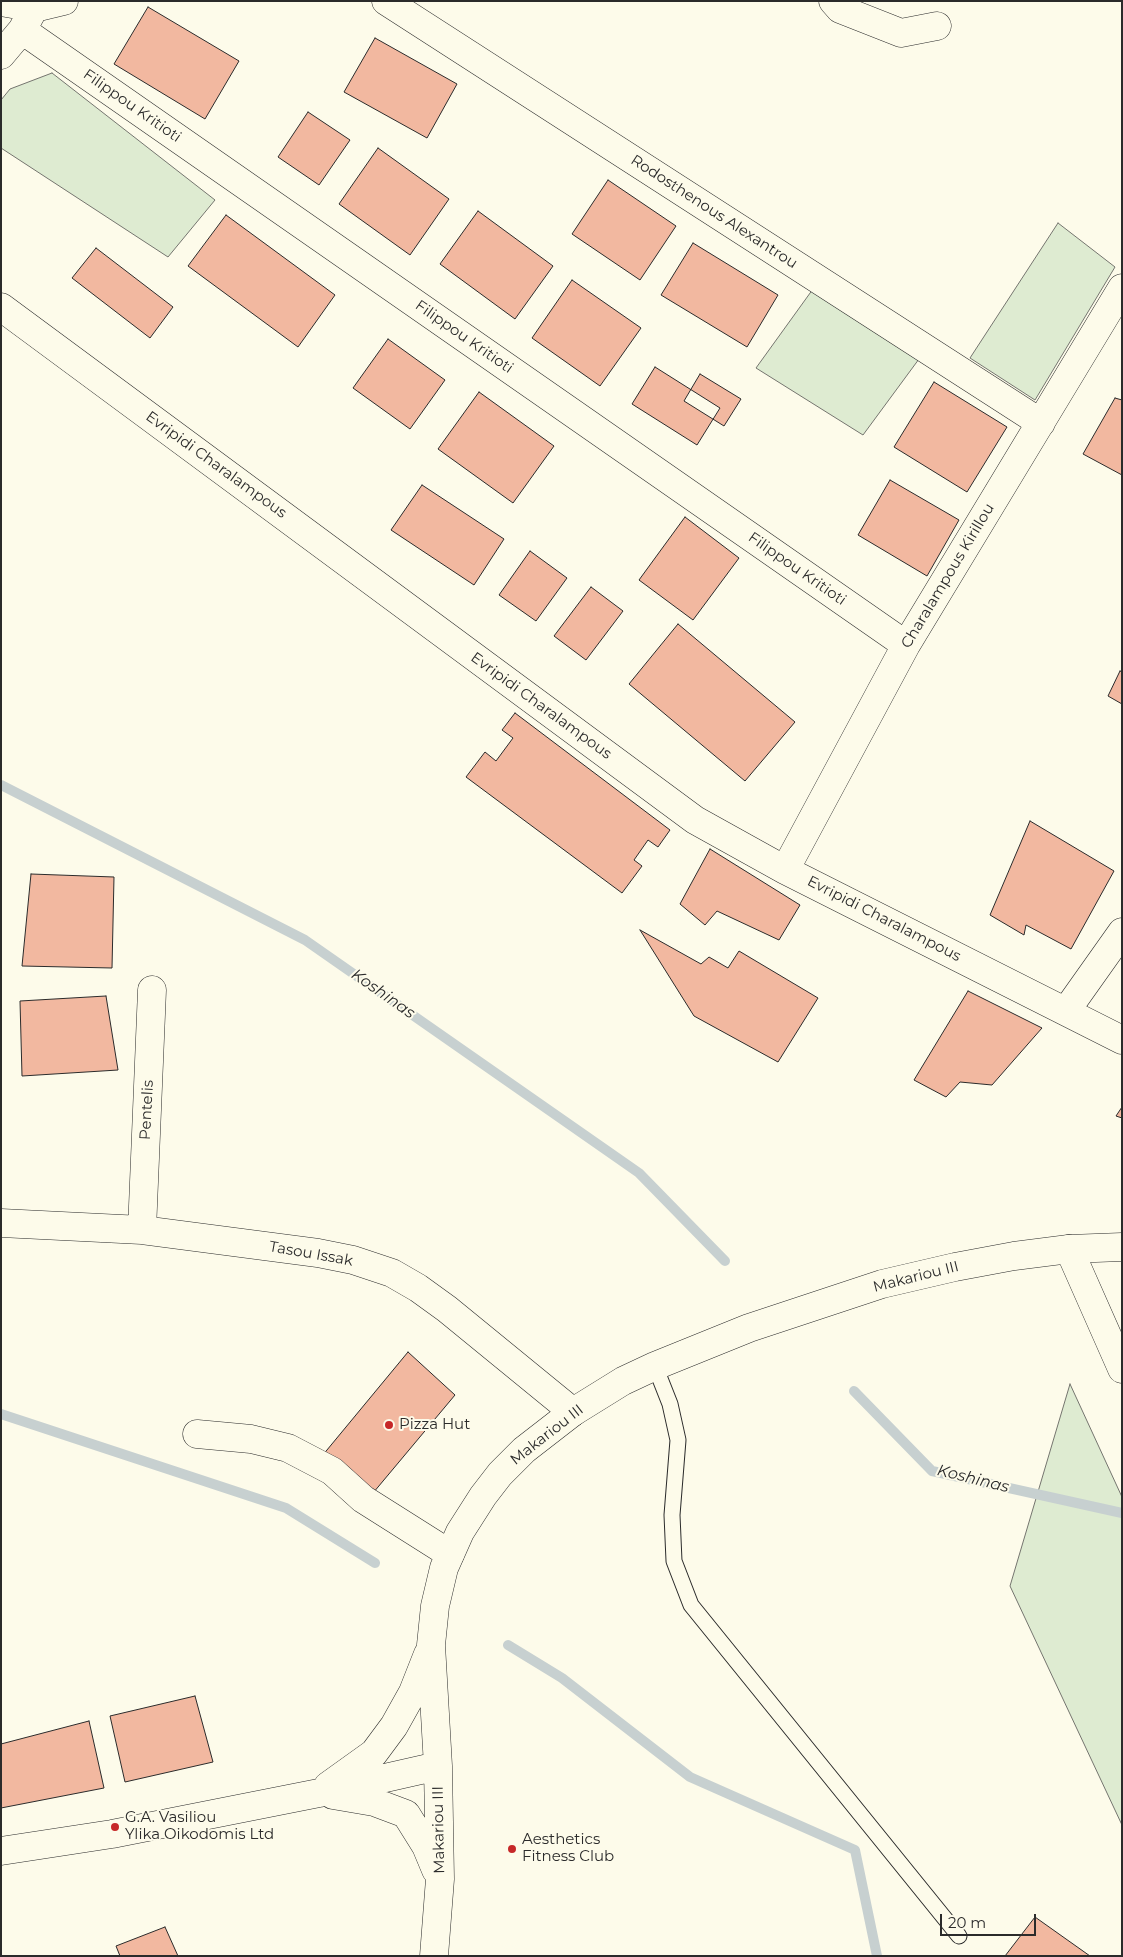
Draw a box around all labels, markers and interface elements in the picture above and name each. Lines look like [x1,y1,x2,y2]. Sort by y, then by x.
street label: Filippou Kritioti [80,66,184,146]
street label: Rodosthenous Alexantrou [627,151,801,273]
street label: Filippou Kritioti [412,297,516,377]
street label: Evripidi Charalampous [142,408,290,522]
street label: Charalampous Kirillou [898,500,998,652]
street label: Filippou Kritioti [745,529,849,609]
street label: Evripidi Charalampous [467,649,615,763]
street label: Evripidi Charalampous [804,872,964,966]
water label: Koshinas [347,965,419,1023]
street label: Pentelis [136,1080,158,1140]
street label: Tasou Issak [268,1238,354,1270]
street label: Makariou III [871,1258,961,1296]
street label: Makariou III [507,1401,587,1469]
place label: Pizza Hut [399,1416,470,1434]
marker: Pizza Hut [383,1419,395,1431]
water label: Koshinas [935,1461,1011,1497]
street label: Makariou III [429,1786,449,1874]
place label: G.A. Vasiliou Ylika Oikodomis Ltd [125,1809,274,1844]
marker: G.A. Vasiliou Ylika Oikodomis Ltd [109,1821,121,1833]
place label: Aesthetics Fitness Club [522,1831,614,1866]
marker: Aesthetics Fitness Club [506,1843,518,1855]
scale bar [943,1904,1039,1936]
text: 20 m [948,1913,986,1932]

